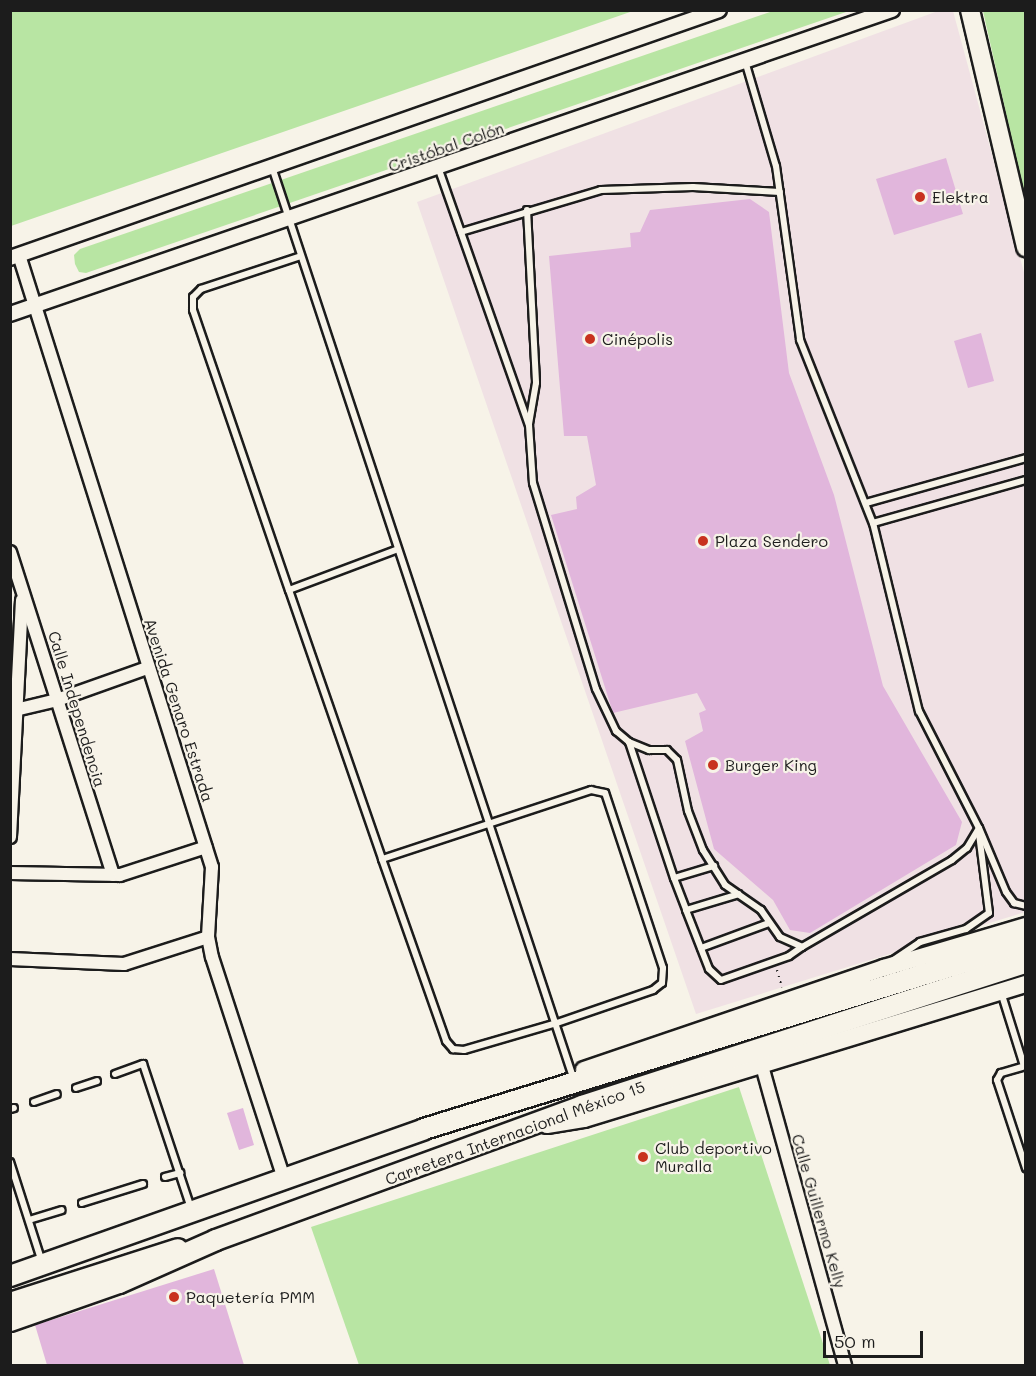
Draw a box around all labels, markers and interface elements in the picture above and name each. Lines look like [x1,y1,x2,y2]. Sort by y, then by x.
street label: Cristóbal Colón [386,118,506,176]
place label: Elektra [932,187,989,207]
marker: Elektra [913,190,927,204]
place label: Cinépolis [602,329,673,349]
marker: Cinépolis [583,332,597,346]
place label: Plaza Sendero [715,531,828,551]
marker: Plaza Sendero [696,534,710,548]
street label: Avenida Genaro Estrada [140,616,218,804]
street label: Calle Independencia [44,629,110,789]
place label: Burger King [725,755,817,775]
marker: Burger King [706,758,720,772]
street label: Carretera Internacional México 15 [382,1077,648,1189]
street label: Calle Guillermo Kelly [788,1132,850,1290]
place label: Club deportivo Muralla [655,1138,772,1176]
marker: Club deportivo Muralla [636,1150,650,1164]
place label: Paquetería PMM [186,1287,315,1307]
marker: Paquetería PMM [167,1290,181,1304]
scale bar [826,1319,926,1357]
text: 50 m [834,1329,876,1353]

